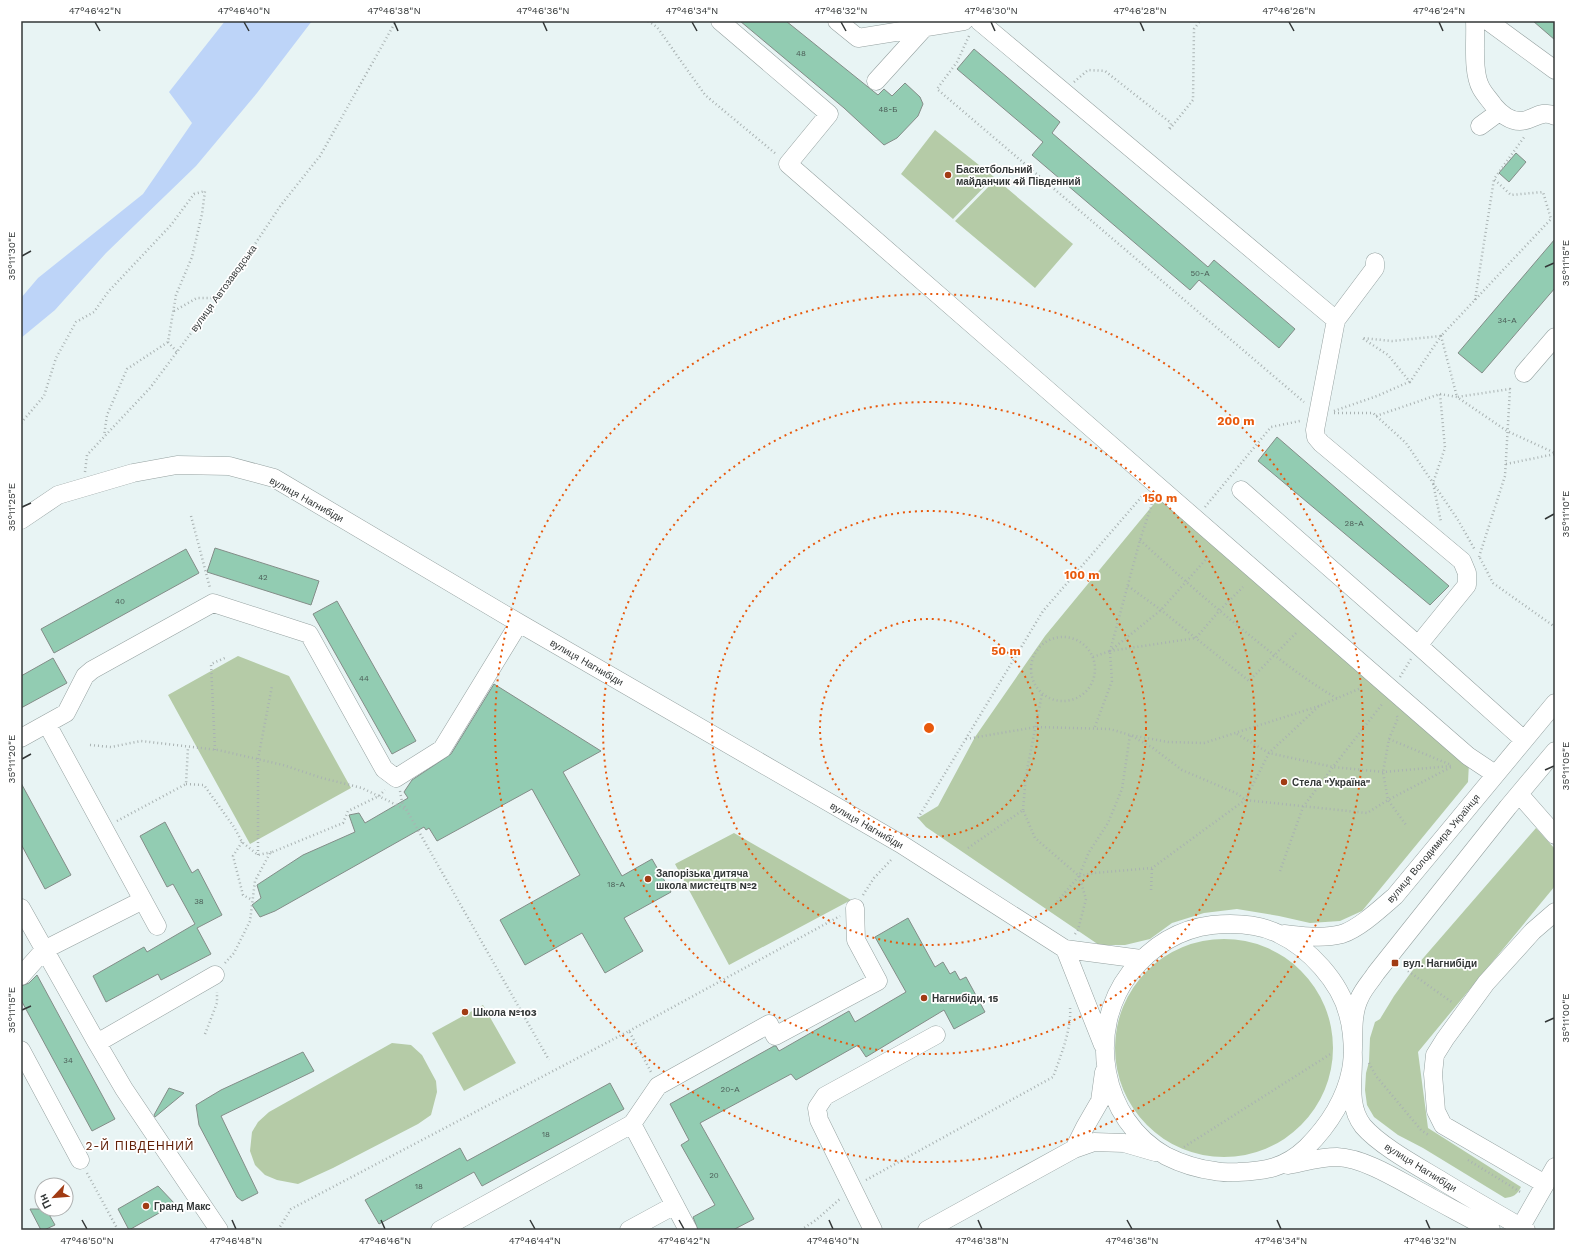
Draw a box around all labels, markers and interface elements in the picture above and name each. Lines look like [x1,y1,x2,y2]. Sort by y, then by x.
text: 47°46'42"N [69,5,121,16]
text: 47°46'40"N [218,5,270,16]
text: 47°46'38"N [367,5,421,16]
text: 47°46'36"N [516,5,570,16]
text: 47°46'34"N [666,5,718,16]
text: 47°46'32"N [814,5,868,16]
text: 47°46'30"N [964,5,1018,16]
text: 47°46'28"N [1113,5,1167,16]
text: 47°46'26"N [1262,5,1316,16]
text: 47°46'24"N [1413,5,1465,16]
house number: 48 [796,49,806,58]
house number: 48-Б [878,105,898,114]
place label: Баскетбольний майданчик 4й Південний [956,164,1081,187]
marker: Баскетбольний майданчик 4й Південний [943,170,953,180]
text: 35°11'30"E [6,232,17,280]
text: 35°11'15"E [1560,240,1571,286]
street label: вулиця Автозаводська [188,242,259,334]
house number: 50-А [1190,269,1210,278]
house number: 34-А [1498,316,1517,325]
text: 200 m [1217,414,1255,428]
street label: вулиця Нагнибіди [268,475,346,524]
text: 35°11'25"E [6,483,17,531]
text: 150 m [1143,491,1177,505]
text: 35°11'10"E [1560,491,1571,537]
house number: 28-А [1344,519,1364,528]
text: 100 m [1064,568,1100,582]
house number: 42 [258,573,268,582]
house number: 40 [115,597,125,606]
street label: вулиця Нагнибіди [548,637,625,688]
text: 50 m [991,644,1021,658]
house number: 44 [359,674,369,683]
centre of rings [922,721,936,735]
text: 35°11'20"E [6,735,17,783]
text: 35°11'05"E [1560,742,1571,790]
marker: Стела "Україна" [1279,777,1289,787]
place label: Стела "Україна" [1292,777,1371,788]
street label: вулиця Володимира Українця [1385,792,1482,905]
street label: вулиця Нагнибіди [828,800,905,851]
place label: Запорізька дитяча школа мистецтв №2 [656,868,757,891]
marker: Запорізька дитяча школа мистецтв №2 [643,874,653,884]
house number: 18-А [607,880,625,889]
house number: 38 [194,897,204,906]
marker: вул. Нагнибіди [1390,958,1400,968]
place label: вул. Нагнибіди [1403,958,1477,969]
text: 35°11'15"E [6,987,17,1033]
marker: Нагнибіди, 15 [919,993,929,1003]
place label: Нагнибіди, 15 [932,993,999,1004]
text: 35°11'00"E [1560,993,1571,1043]
marker: Школа №103 [460,1007,470,1017]
place label: Школа №103 [473,1007,537,1018]
house number: 34 [63,1056,73,1065]
house number: 20-А [720,1085,740,1094]
house number: 18 [542,1130,550,1139]
district label: 2-Й ПІВДЕННИЙ [85,1138,195,1153]
street label: вулиця Нагнибіди [1383,1141,1459,1194]
house number: 20 [709,1171,719,1180]
north arrow [34,1177,74,1217]
house number: 18 [415,1182,423,1191]
text: Пн [36,1192,54,1211]
marker: Гранд Макс [141,1201,151,1211]
place label: Гранд Макс [154,1201,211,1212]
text: 47°46'50"N [60,1235,114,1246]
text: 47°46'48"N [210,1235,262,1246]
text: 47°46'46"N [359,1235,411,1246]
text: 47°46'44"N [509,1235,561,1246]
text: 47°46'42"N [658,1235,710,1246]
text: 47°46'40"N [807,1235,859,1246]
text: 47°46'38"N [955,1235,1009,1246]
text: 47°46'36"N [1105,1235,1159,1246]
text: 47°46'34"N [1255,1235,1307,1246]
text: 47°46'32"N [1403,1235,1457,1246]

